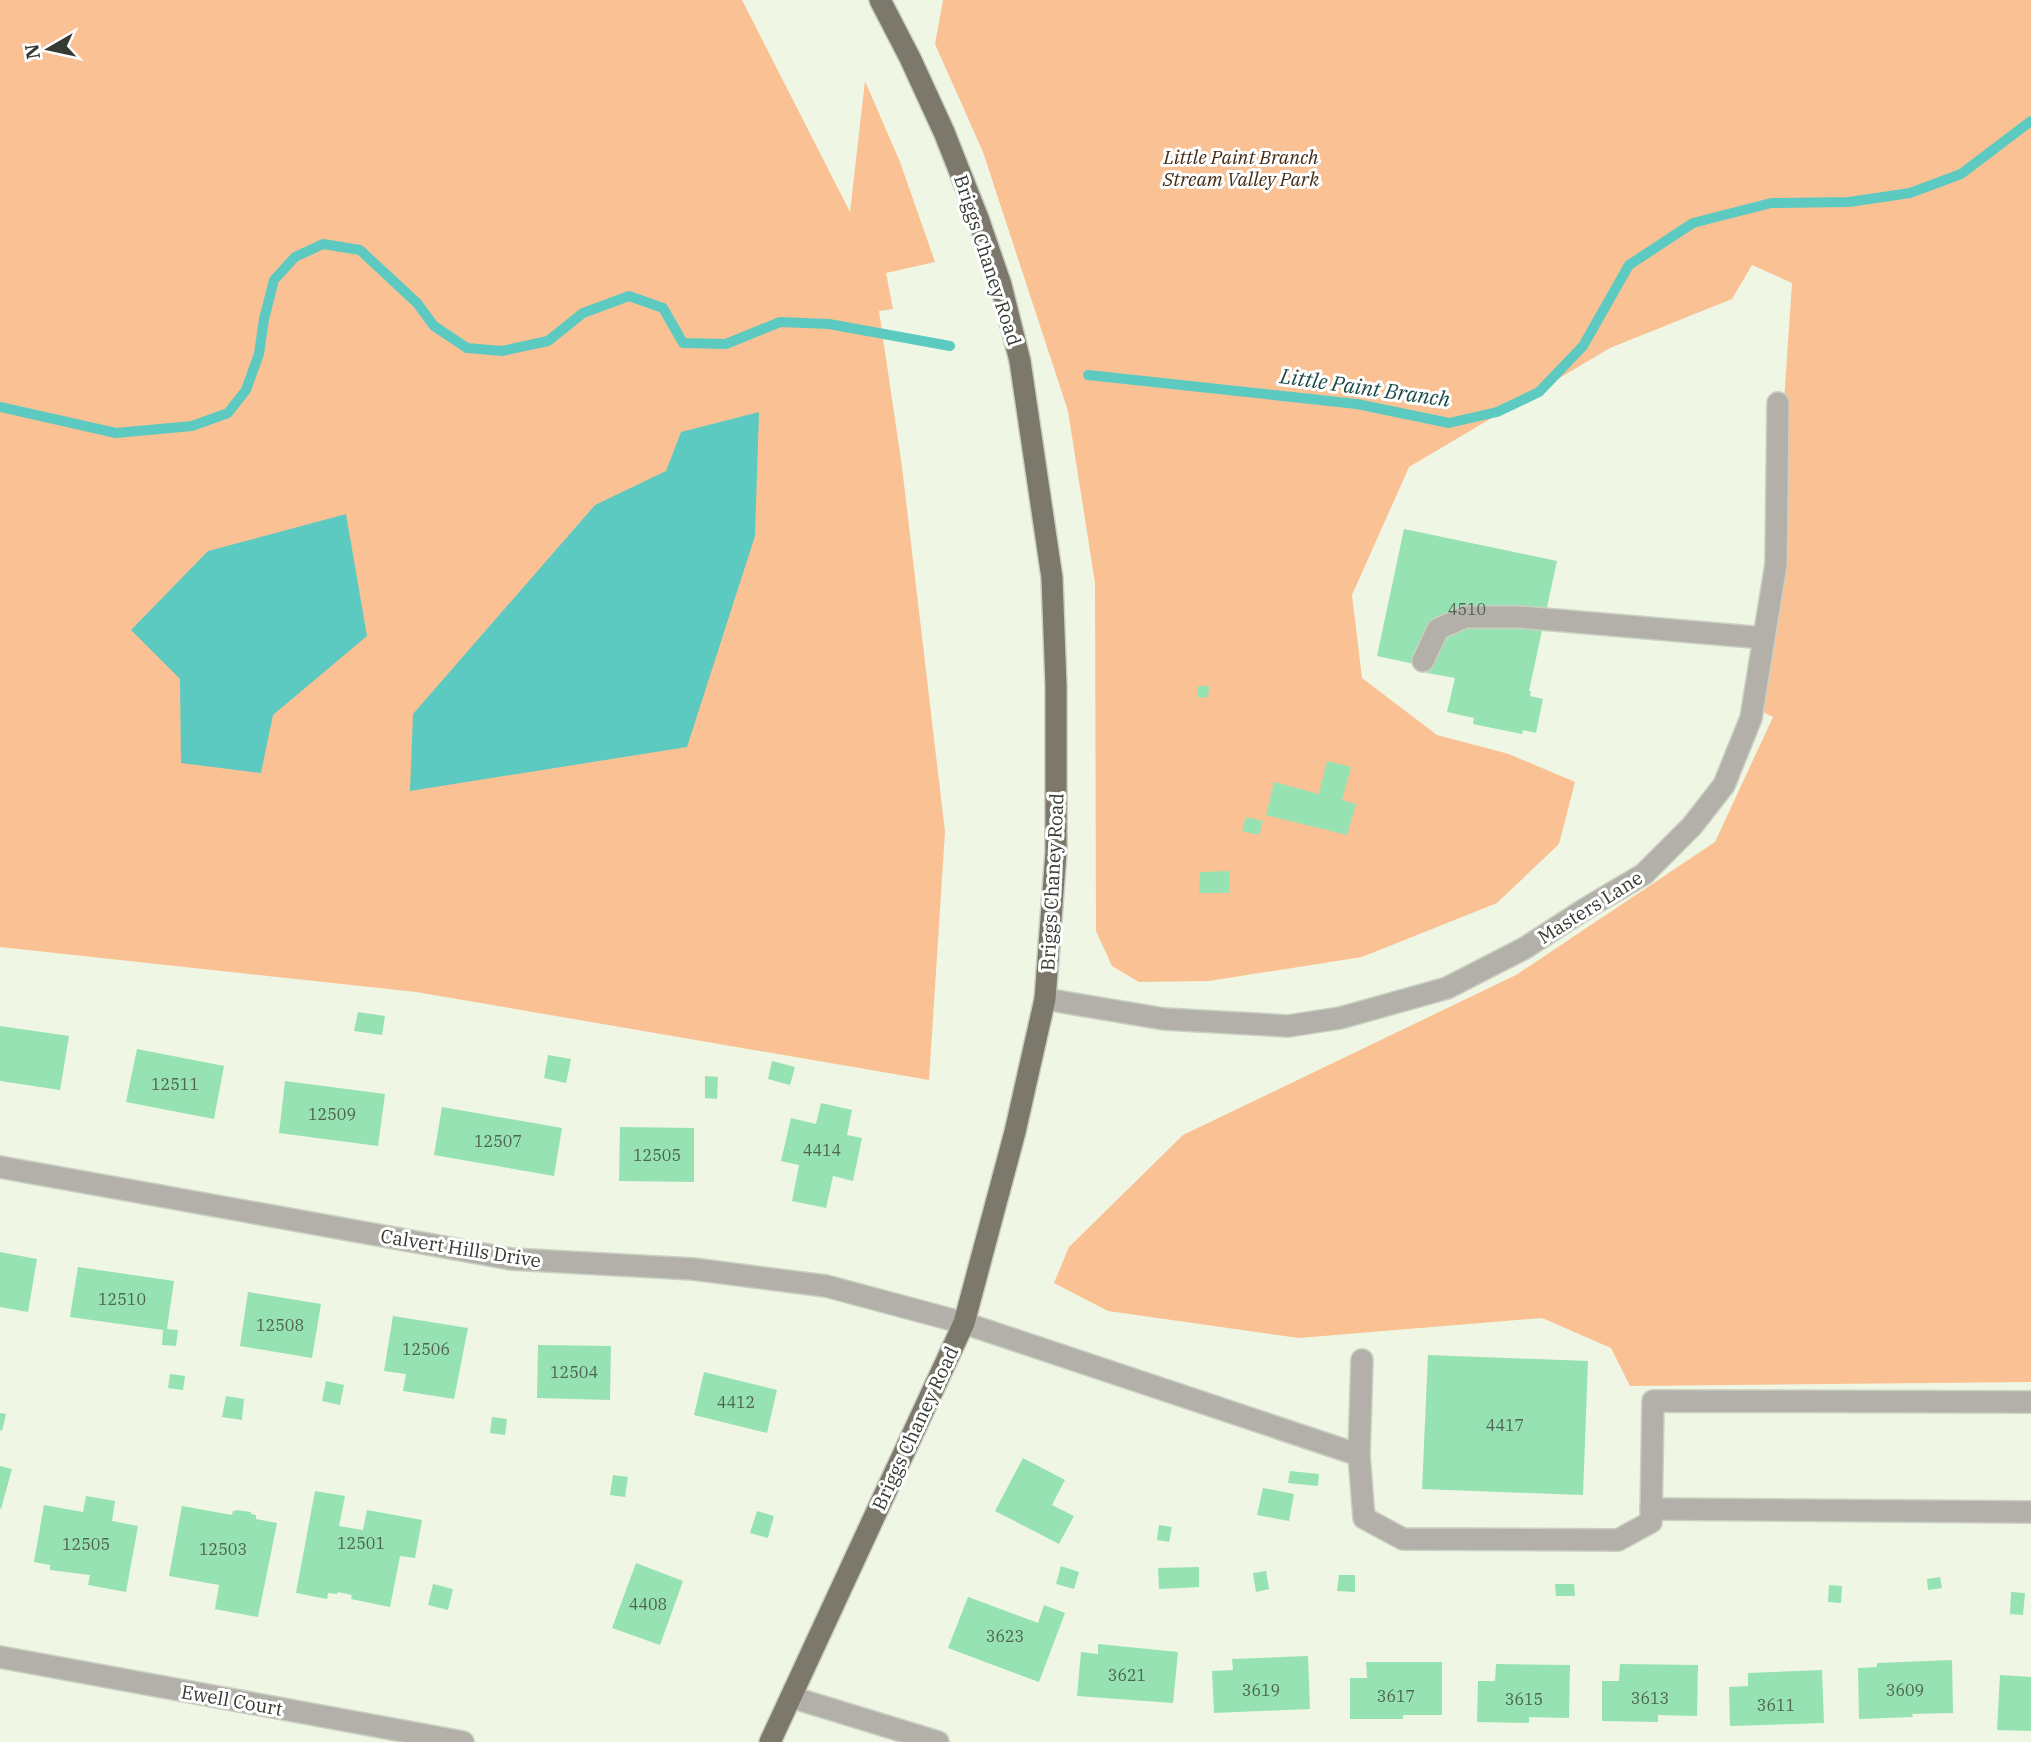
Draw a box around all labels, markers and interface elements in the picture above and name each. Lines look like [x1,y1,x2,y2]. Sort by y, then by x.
north arrow [14,14,84,84]
text: N [19,42,45,61]
park label: Little Paint Branch Stream Valley Park [1162,145,1320,191]
street label: Briggs Chaney Road [949,172,1027,348]
water label: Little Paint Branch [1277,361,1452,413]
house number: 4510 [1448,599,1486,619]
street label: Briggs Chaney Road [1035,792,1069,972]
street label: Masters Lane [1533,865,1647,949]
house number: 12511 [151,1074,199,1094]
house number: 12509 [308,1104,356,1124]
house number: 12507 [474,1131,522,1151]
house number: 4414 [803,1140,841,1160]
house number: 12505 [633,1145,681,1165]
street label: Calvert Hills Drive [379,1223,543,1273]
house number: 12510 [98,1289,146,1309]
house number: 12508 [256,1315,304,1335]
house number: 12506 [402,1339,450,1359]
street label: Briggs Chaney Road [866,1342,964,1514]
house number: 12504 [550,1362,598,1382]
house number: 4412 [717,1392,755,1412]
house number: 4417 [1486,1415,1524,1435]
house number: 12501 [337,1533,385,1553]
house number: 12505 [62,1534,110,1554]
house number: 12503 [199,1539,247,1559]
house number: 4408 [629,1594,667,1614]
house number: 3623 [986,1626,1024,1646]
house number: 3621 [1108,1665,1146,1685]
street label: Ewell Court [179,1679,285,1721]
house number: 3619 [1242,1680,1280,1700]
house number: 3609 [1886,1680,1924,1700]
house number: 3617 [1377,1686,1415,1706]
house number: 3613 [1631,1688,1669,1708]
house number: 3615 [1505,1689,1543,1709]
house number: 3611 [1757,1695,1795,1715]

